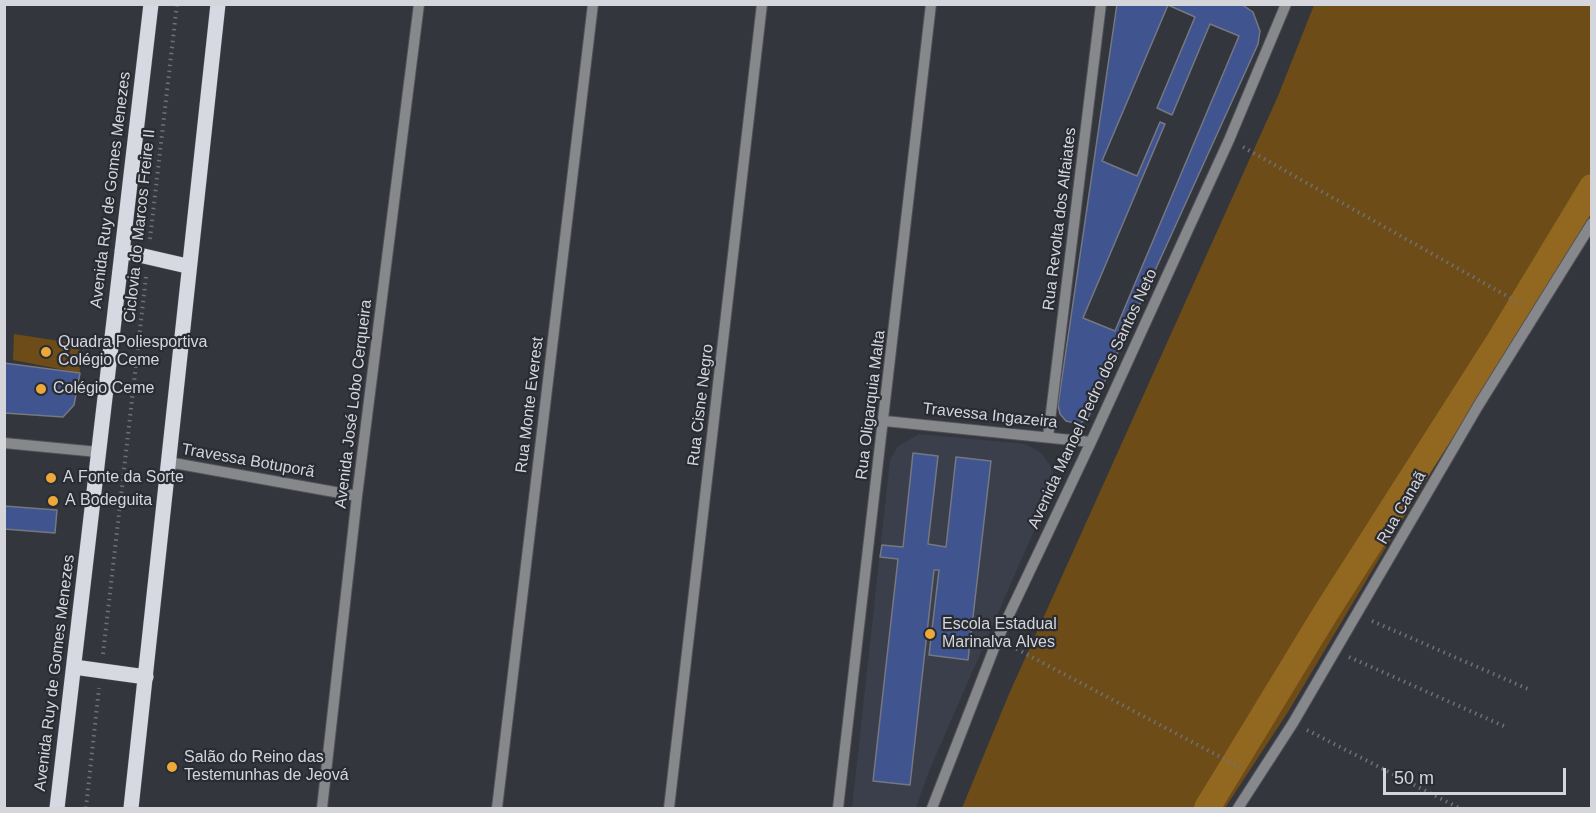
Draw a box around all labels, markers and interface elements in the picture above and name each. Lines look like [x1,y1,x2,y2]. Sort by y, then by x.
street label: Avenida Ruy de Gomes Menezes [87,71,135,309]
street label: Rua Revolta dos Alfaiates [1039,126,1081,312]
street label: Ciclovia do Marcos Freire II [120,128,160,324]
street label: Avenida Manoel Pedro dos Santos Neto [1024,266,1162,532]
street label: Avenida José Lobo Cerqueira [332,298,376,510]
street label: Rua Oligarquia Malta [852,329,890,481]
place label: Quadra Poliesportiva Colégio Ceme [58,333,207,371]
street label: Rua Monte Everest [512,336,548,474]
street label: Rua Cisne Negro [684,343,718,467]
marker: Quadra Poliesportiva Colégio Ceme [39,345,53,359]
place label: Colégio Ceme [53,379,154,399]
marker: Colégio Ceme [34,382,48,396]
street label: Travessa Ingazeira [922,399,1058,433]
street label: Travessa Botuporã [180,440,316,482]
place label: A Fonte da Sorte [63,468,184,488]
street label: Rua Canaã [1373,468,1431,548]
marker: A Fonte da Sorte [44,471,58,485]
place label: A Bodeguita [65,491,152,511]
marker: A Bodeguita [46,494,60,508]
street label: Avenida Ruy de Gomes Menezes [31,554,79,792]
place label: Escola Estadual Marinalva Alves [942,615,1057,653]
marker: Escola Estadual Marinalva Alves [923,627,937,641]
place label: Salão do Reino das Testemunhas de Jeová [184,748,349,786]
scale bar [1386,756,1569,794]
marker: Salão do Reino das Testemunhas de Jeová [165,760,179,774]
text: 50 m [1394,768,1434,788]

